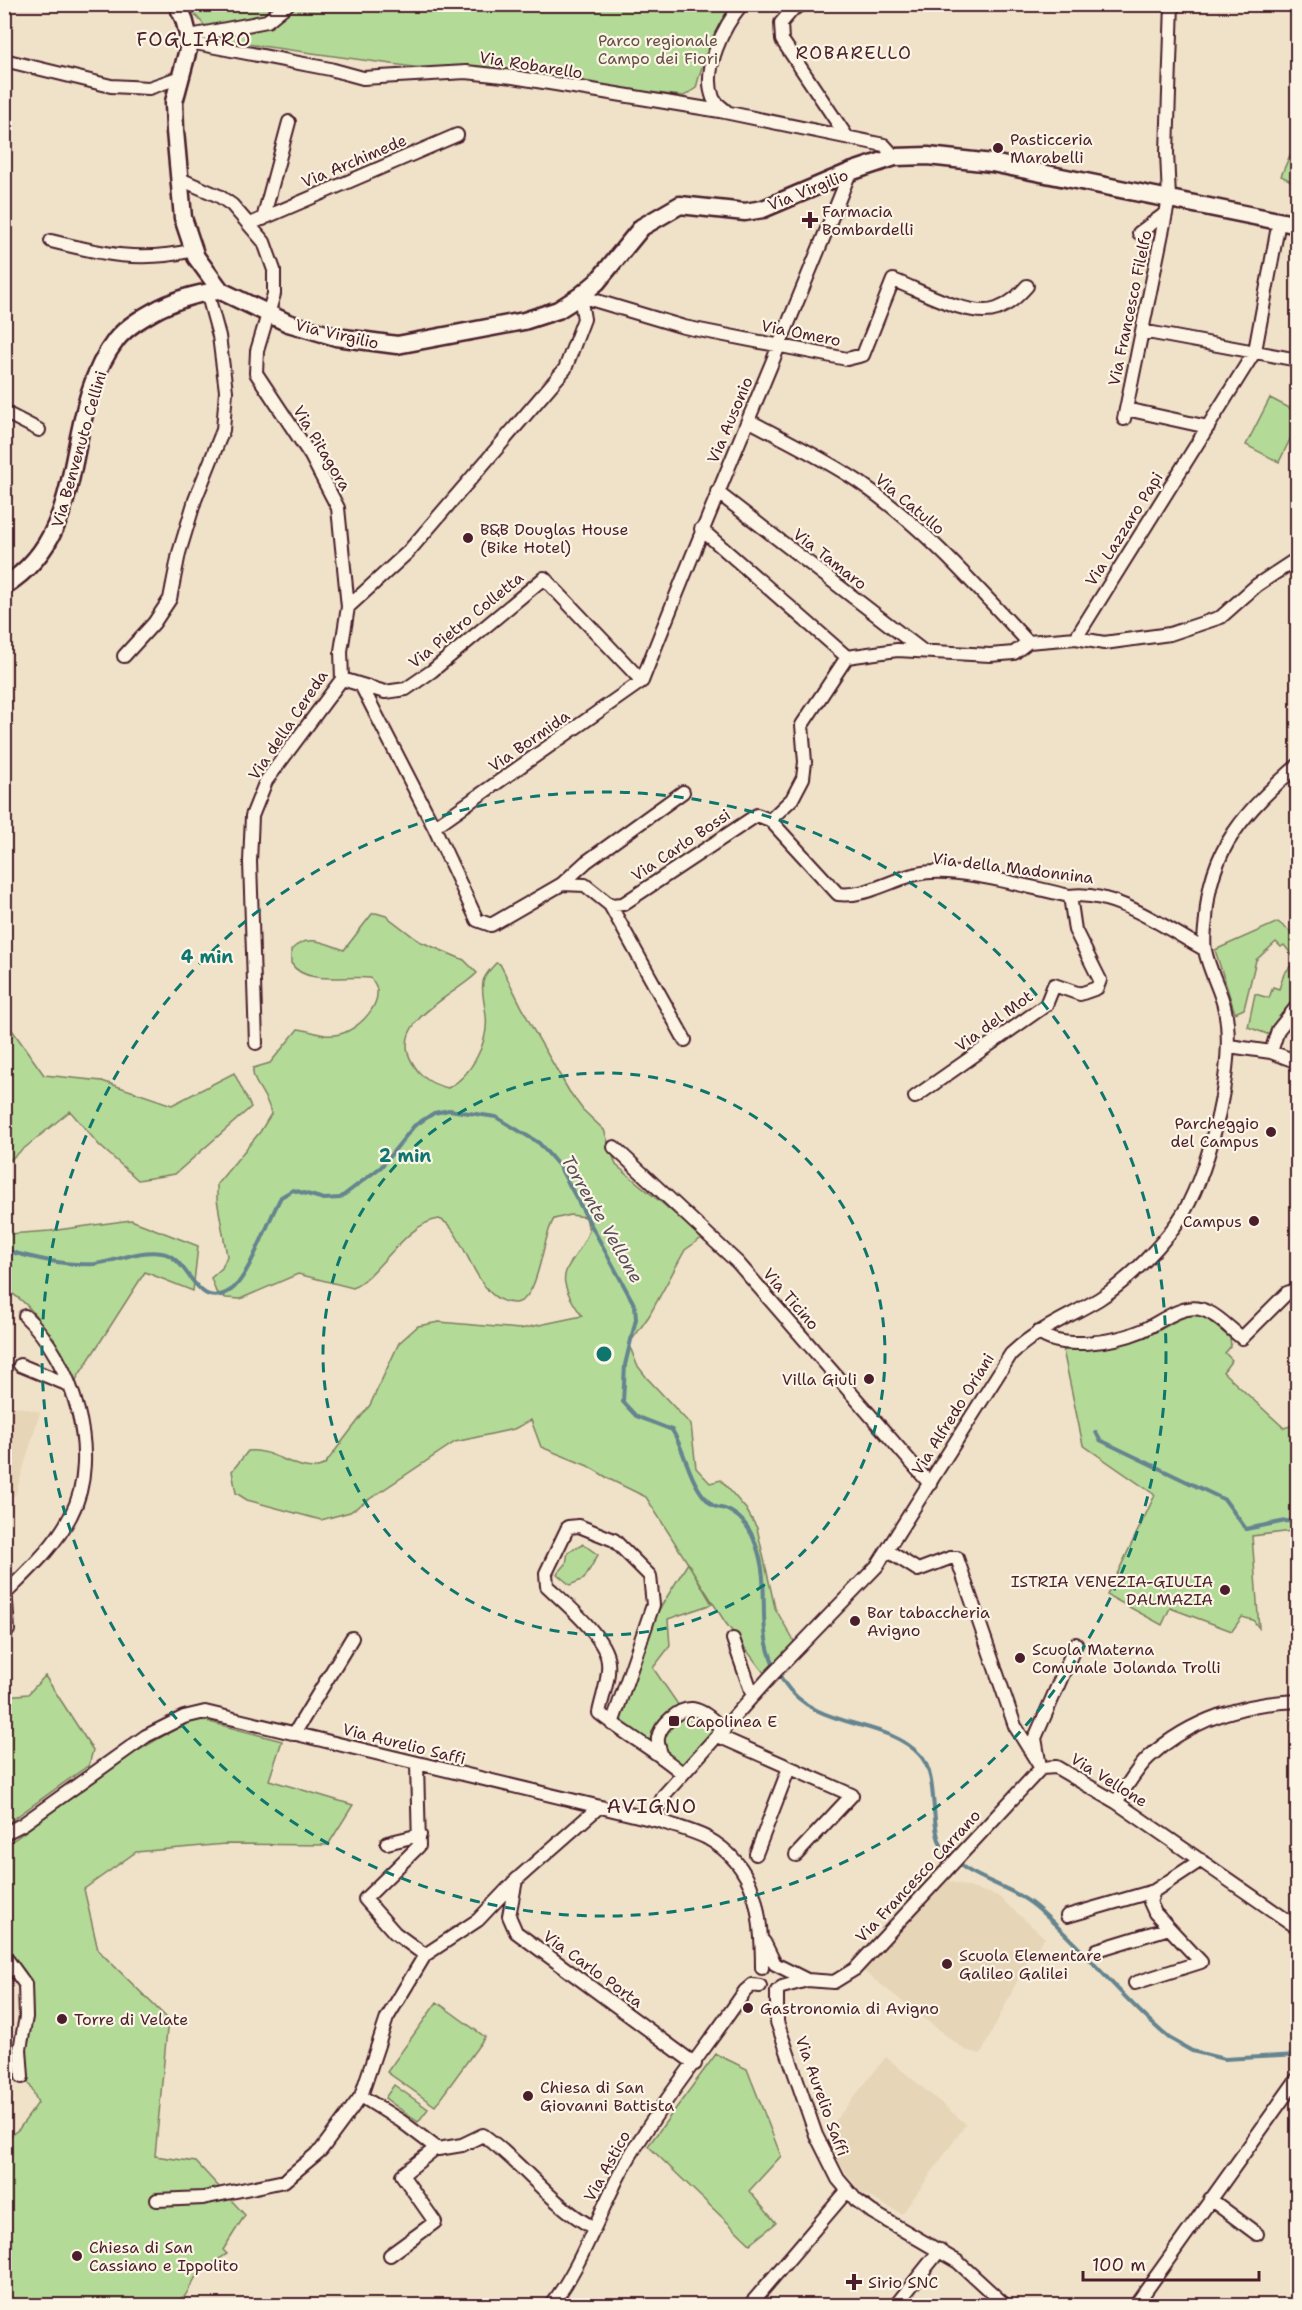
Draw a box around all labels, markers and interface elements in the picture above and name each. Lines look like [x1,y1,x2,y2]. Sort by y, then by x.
district label: FOGLIARO [136,26,252,52]
park label: Parco regionale Campo dei Fiori [598,30,718,69]
district label: ROBARELLO [796,41,913,65]
street label: Via Robarello [478,46,584,84]
street label: Via Archimede [298,129,410,193]
place label: Pasticceria Marabelli [1010,129,1093,168]
marker: Pasticceria Marabelli [991,141,1005,155]
street label: Via Virgilio [765,164,851,216]
place label: Farmacia Bombardelli [822,201,914,240]
marker: Farmacia Bombardelli [803,213,817,227]
street label: Via Francesco Filelfo [1103,228,1157,388]
street label: Via Virgilio [293,314,381,354]
street label: Via Omero [759,315,843,351]
street label: Via Benvenuto Cellini [47,368,111,530]
street label: Via Ausonio [702,374,758,466]
street label: Via Pitagora [288,401,356,495]
street label: Via Lazzaro Papi [1080,468,1168,590]
street label: Via Catullo [871,469,949,539]
place label: B&B Douglas House (Bike Hotel) [480,519,628,558]
street label: Via Tamaro [789,524,871,594]
marker: B&B Douglas House (Bike Hotel) [461,531,475,545]
street label: Via Pietro Colletta [404,567,528,673]
street label: Via della Cereda [243,666,333,784]
street label: Via Bormida [484,705,574,777]
street label: Via Carlo Bossi [627,804,735,886]
street label: Via della Madonnina [931,848,1095,888]
text: 4 min [181,945,233,969]
street label: Via del Mot [951,986,1037,1056]
place label: Parcheggio del Campus [1170,1113,1259,1152]
marker: Parcheggio del Campus [1264,1125,1278,1139]
text: 2 min [379,1144,431,1168]
water label: Torrente Vellone [555,1150,649,1288]
place label: Campus [1183,1211,1242,1232]
marker: Campus [1247,1214,1261,1228]
street label: Via Ticino [758,1264,824,1334]
centre of rings [594,1344,614,1364]
street label: Via Alfredo Oriani [907,1349,999,1479]
place label: Villa Giuli [782,1369,857,1390]
marker: Villa Giuli [862,1372,876,1386]
place label: ISTRIA VENEZIA-GIULIA DALMAZIA [1011,1571,1213,1610]
marker: ISTRIA VENEZIA-GIULIA DALMAZIA [1218,1583,1232,1597]
place label: Bar tabaccheria Avigno [867,1602,990,1641]
marker: Bar tabaccheria Avigno [848,1614,862,1628]
place label: Scuola Materna Comunale Jolanda Trolli [1032,1639,1221,1678]
marker: Scuola Materna Comunale Jolanda Trolli [1013,1651,1027,1665]
place label: Capolinea E [686,1711,777,1732]
marker: Capolinea E [667,1714,681,1728]
street label: Via Aurelio Saffi [340,1719,468,1769]
street label: Via Vellone [1067,1748,1151,1812]
district label: AVIGNO [606,1793,698,1819]
street label: Via Francesco Carrano [851,1805,985,1947]
street label: Via Carlo Porta [539,1926,647,2012]
place label: Scuola Elementare Galileo Galilei [959,1945,1102,1984]
marker: Scuola Elementare Galileo Galilei [940,1957,954,1971]
place label: Gastronomia di Avigno [760,1998,939,2019]
marker: Gastronomia di Avigno [741,2001,755,2015]
place label: Torre di Velate [74,2009,188,2030]
marker: Torre di Velate [55,2012,69,2026]
street label: Via Aurelio Saffi [791,2033,853,2159]
place label: Chiesa di San Giovanni Battista [540,2077,674,2116]
marker: Chiesa di San Giovanni Battista [521,2089,535,2103]
street label: Via Astico [579,2127,635,2205]
place label: Chiesa di San Cassiano e Ippolito [89,2237,238,2276]
scale bar [1083,2244,1258,2282]
marker: Chiesa di San Cassiano e Ippolito [70,2249,84,2263]
text: 100 m [1092,2253,1146,2277]
place label: Sirio SNC [868,2272,938,2293]
marker: Sirio SNC [845,2273,863,2291]

